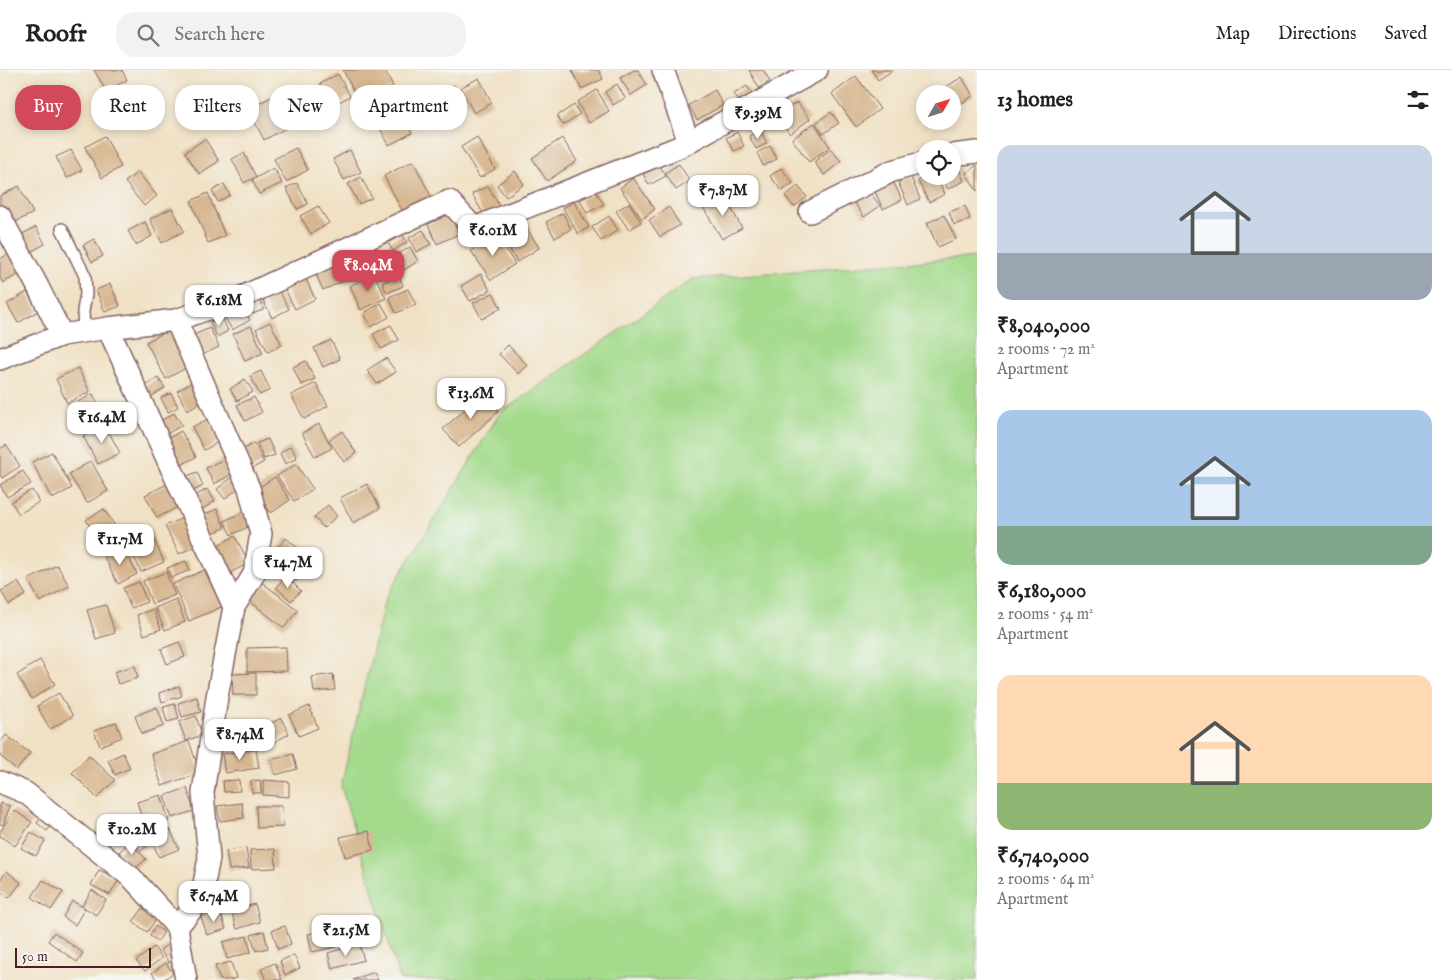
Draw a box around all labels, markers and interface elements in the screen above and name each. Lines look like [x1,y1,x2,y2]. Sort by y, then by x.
search box [116,12,466,57]
text: Roofr [25,19,86,50]
icon: search [134,21,162,49]
text: Search here [174,23,265,47]
text: Map [1216,23,1250,46]
text: Directions [1278,23,1356,46]
text: Saved [1384,23,1427,46]
chip: Buy [15,85,81,130]
chip: Rent [91,85,165,130]
chip: Filters [175,85,259,130]
chip: New [269,85,340,130]
chip: Apartment [350,85,467,130]
north arrow [916,85,961,130]
map controls [916,85,961,185]
icon: filters [1404,86,1432,114]
text: 13 homes [997,87,1073,114]
pin: ₹9.39M [717,98,799,140]
text: ₹9.39M [734,104,782,124]
button: locate [916,140,961,185]
pin: ₹7.87M [682,174,764,217]
icon: home [1170,178,1260,268]
text: ₹7.87M [699,181,747,201]
pin: ₹6.01M [452,214,534,257]
text: ₹6.01M [469,221,517,241]
pin: ₹8.04M [327,250,409,292]
text: ₹8.04M [343,256,393,276]
pin: ₹6.18M [178,284,260,327]
text: ₹6.18M [196,291,242,311]
text: ₹8,040,000 [997,313,1090,340]
text: 2 rooms · 72 m² [997,340,1095,360]
text: Apartment [997,360,1068,380]
pin: ₹13.6M [430,378,512,420]
text: ₹13.6M [448,384,494,404]
pin: ₹16.4M [61,402,143,444]
text: ₹16.4M [78,408,126,428]
icon: home [1170,443,1260,533]
pin: ₹11.7M [79,524,161,566]
text: ₹11.7M [97,530,143,550]
pin: ₹14.7M [247,546,329,589]
text: ₹14.7M [264,553,312,573]
text: ₹6,180,000 [997,578,1086,605]
text: 2 rooms · 54 m² [997,605,1094,625]
text: Apartment [997,625,1068,645]
icon: home [1170,708,1260,798]
pin: ₹8.74M [199,718,281,761]
text: ₹8.74M [216,725,264,745]
pin: ₹10.2M [91,814,173,856]
text: ₹10.2M [108,820,156,840]
text: ₹6,740,000 [997,843,1089,870]
text: 2 rooms · 64 m² [997,870,1095,890]
pin: ₹6.74M [173,880,255,923]
text: ₹6.74M [190,887,238,907]
text: Apartment [997,890,1068,910]
pin: ₹21.5M [305,914,387,957]
text: ₹21.5M [323,921,369,941]
scale bar [15,945,151,968]
text: 50 m [22,948,48,966]

